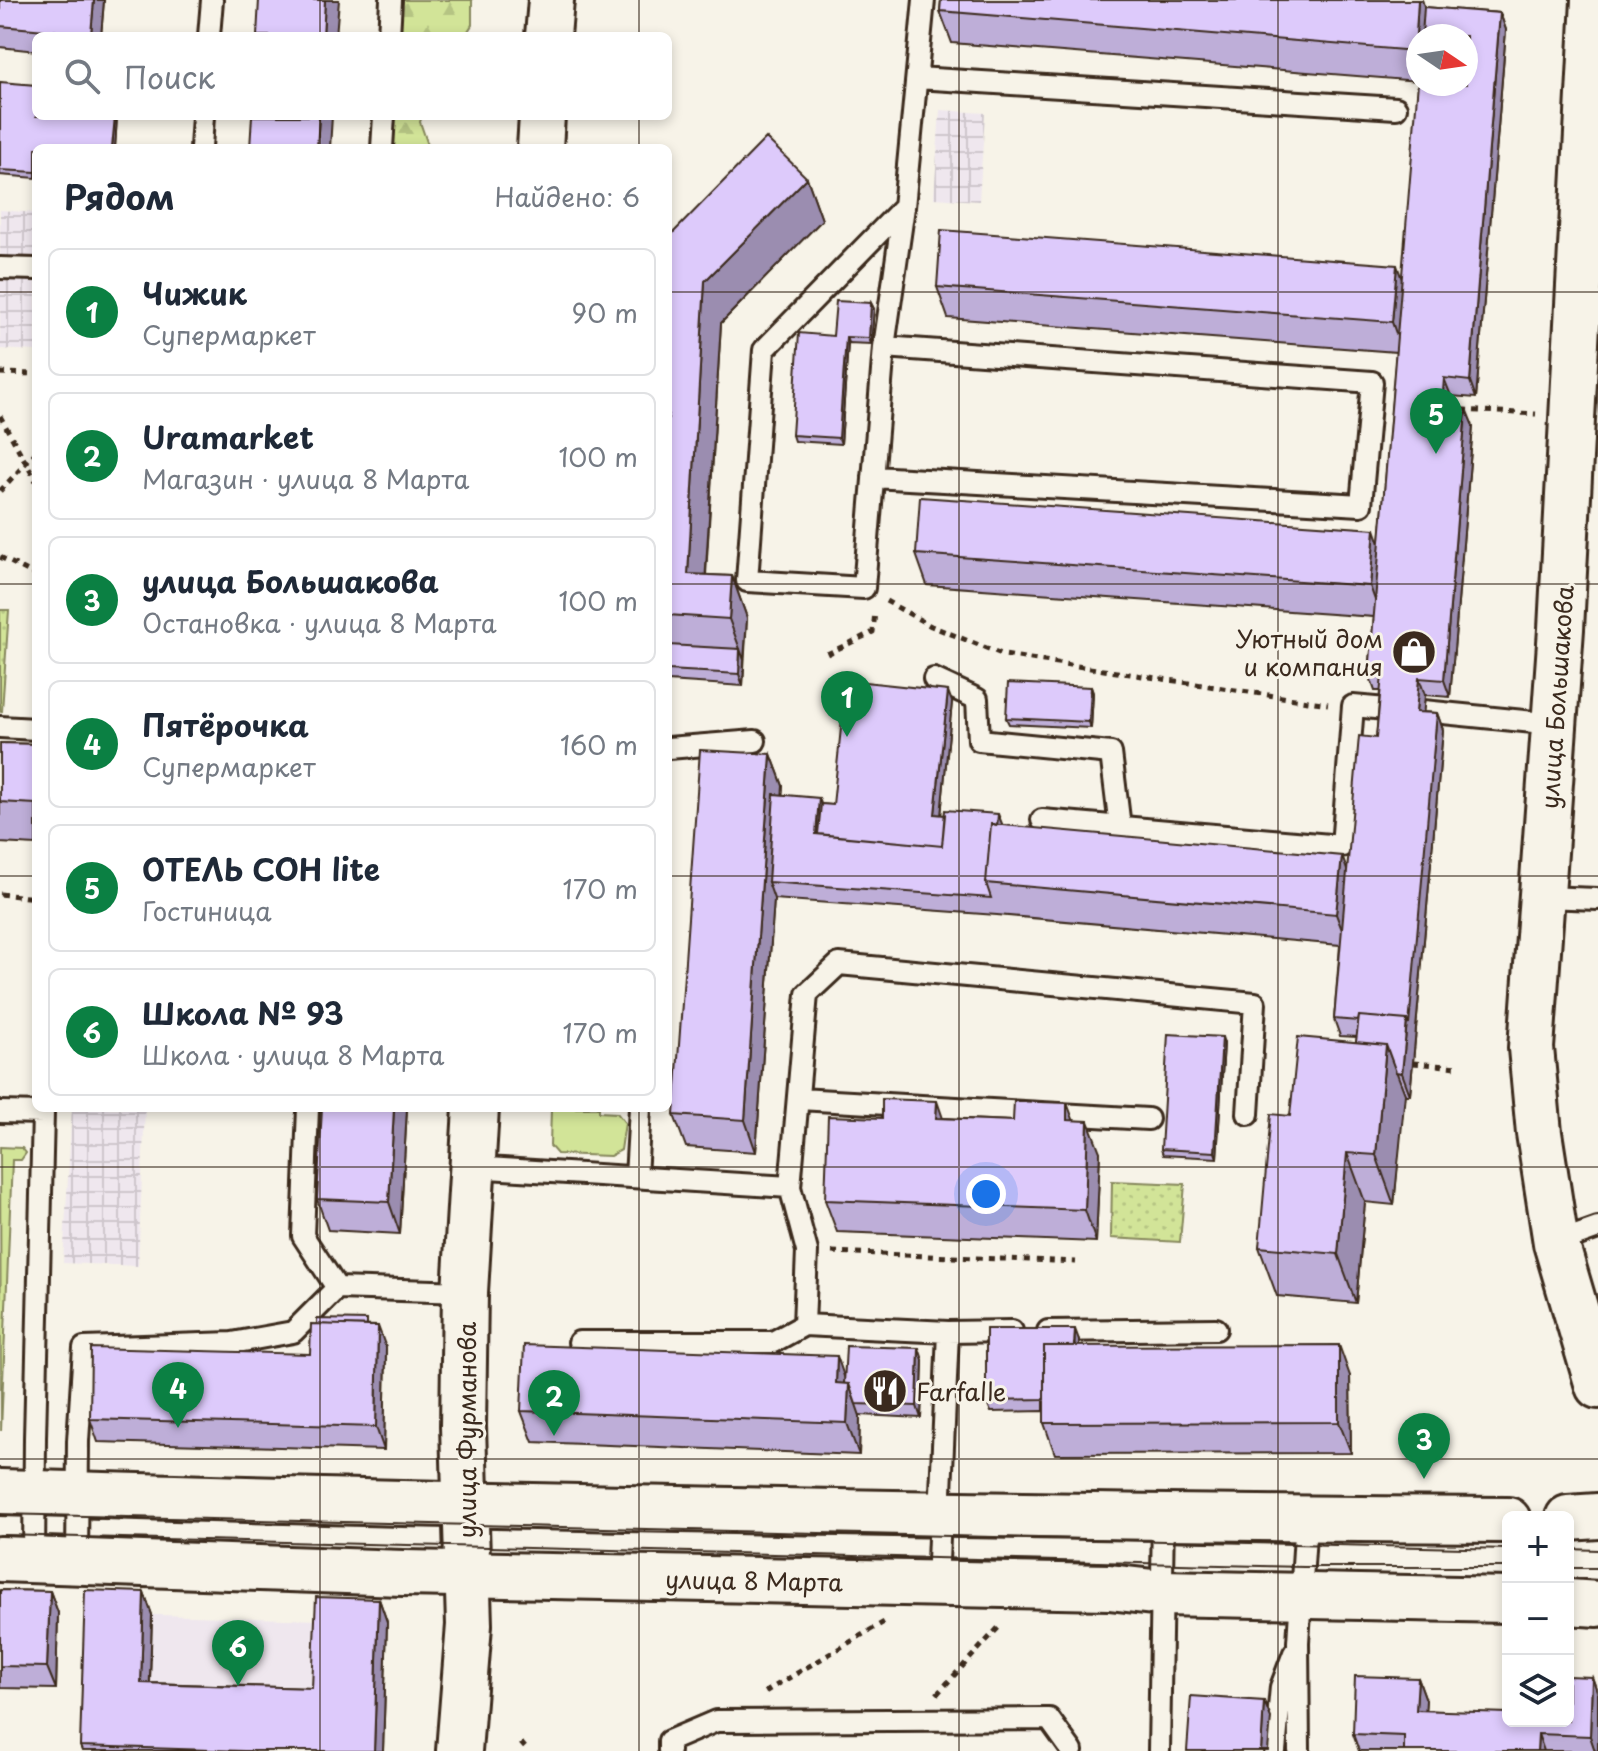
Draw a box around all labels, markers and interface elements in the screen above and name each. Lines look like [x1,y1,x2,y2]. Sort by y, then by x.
north arrow [1406,24,1478,96]
search box [32,32,672,120]
icon: search [60,54,104,98]
text: Поиск [124,54,215,99]
text: Рядом [64,170,175,222]
text: Найдено: 6 [494,177,640,216]
text: Чижик [142,270,247,315]
text: 1 [86,293,98,332]
text: 90 m [571,293,638,332]
text: Супермаркет [142,315,316,354]
pin: 5 [1410,388,1462,454]
text: Uramarket [142,414,314,459]
text: 2 [83,437,101,476]
text: 100 m [558,437,638,476]
text: Магазин · улица 8 Марта [142,459,469,498]
text: улица Большакова [142,558,439,603]
text: 3 [83,581,101,620]
text: 100 m [558,581,638,620]
street label: улица Большакова [1530,584,1582,810]
text: Остановка · улица 8 Марта [142,603,497,642]
place label: Уютный дом и компания [1236,620,1383,684]
shop icon: Уютный дом и компания [1390,628,1438,676]
pin: 1 [821,671,873,737]
text: Пятёрочка [142,702,309,747]
text: 4 [83,725,101,764]
text: 160 m [560,725,638,764]
text: Супермаркет [142,747,316,786]
text: ОТЕЛЬ СОН lite [142,846,380,891]
text: 5 [84,869,100,908]
text: 170 m [563,869,638,908]
text: Гостиница [142,891,272,930]
text: Школа № 93 [142,990,344,1035]
text: 6 [83,1013,101,1052]
text: 170 m [563,1013,638,1052]
text: Школа · улица 8 Марта [142,1035,444,1074]
your location [966,1174,1006,1214]
street label: улица Фурманова [448,1322,484,1538]
pin: 4 [152,1362,204,1428]
restaurant icon: Farfalle [861,1367,909,1415]
pin: 2 [528,1370,580,1436]
place label: Farfalle [916,1373,1006,1409]
pin: 3 [1398,1413,1450,1479]
map controls [1502,1511,1574,1727]
button: + [1502,1511,1574,1583]
street label: улица 8 Марта [665,1560,844,1600]
button: − [1502,1583,1574,1655]
pin: 6 [212,1620,264,1686]
button: layers [1502,1655,1574,1727]

